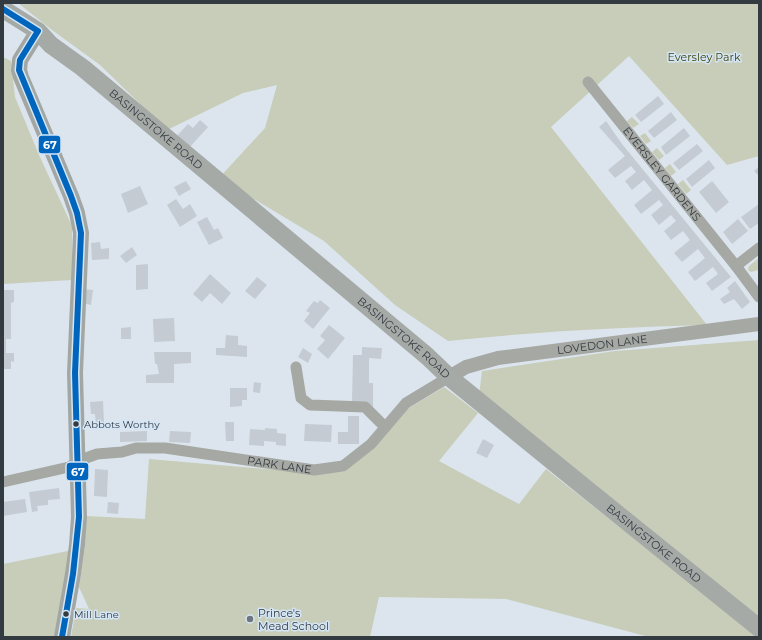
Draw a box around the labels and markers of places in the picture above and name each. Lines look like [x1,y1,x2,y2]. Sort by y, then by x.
place label: Abbots Worthy [84,418,160,431]
marker: Abbots Worthy [71,419,81,429]
place label: Prince's Mead School [258,606,329,633]
place label: Mill Lane [74,608,119,621]
marker: Mill Lane [61,609,71,619]
marker: Prince's Mead School [245,614,255,624]

